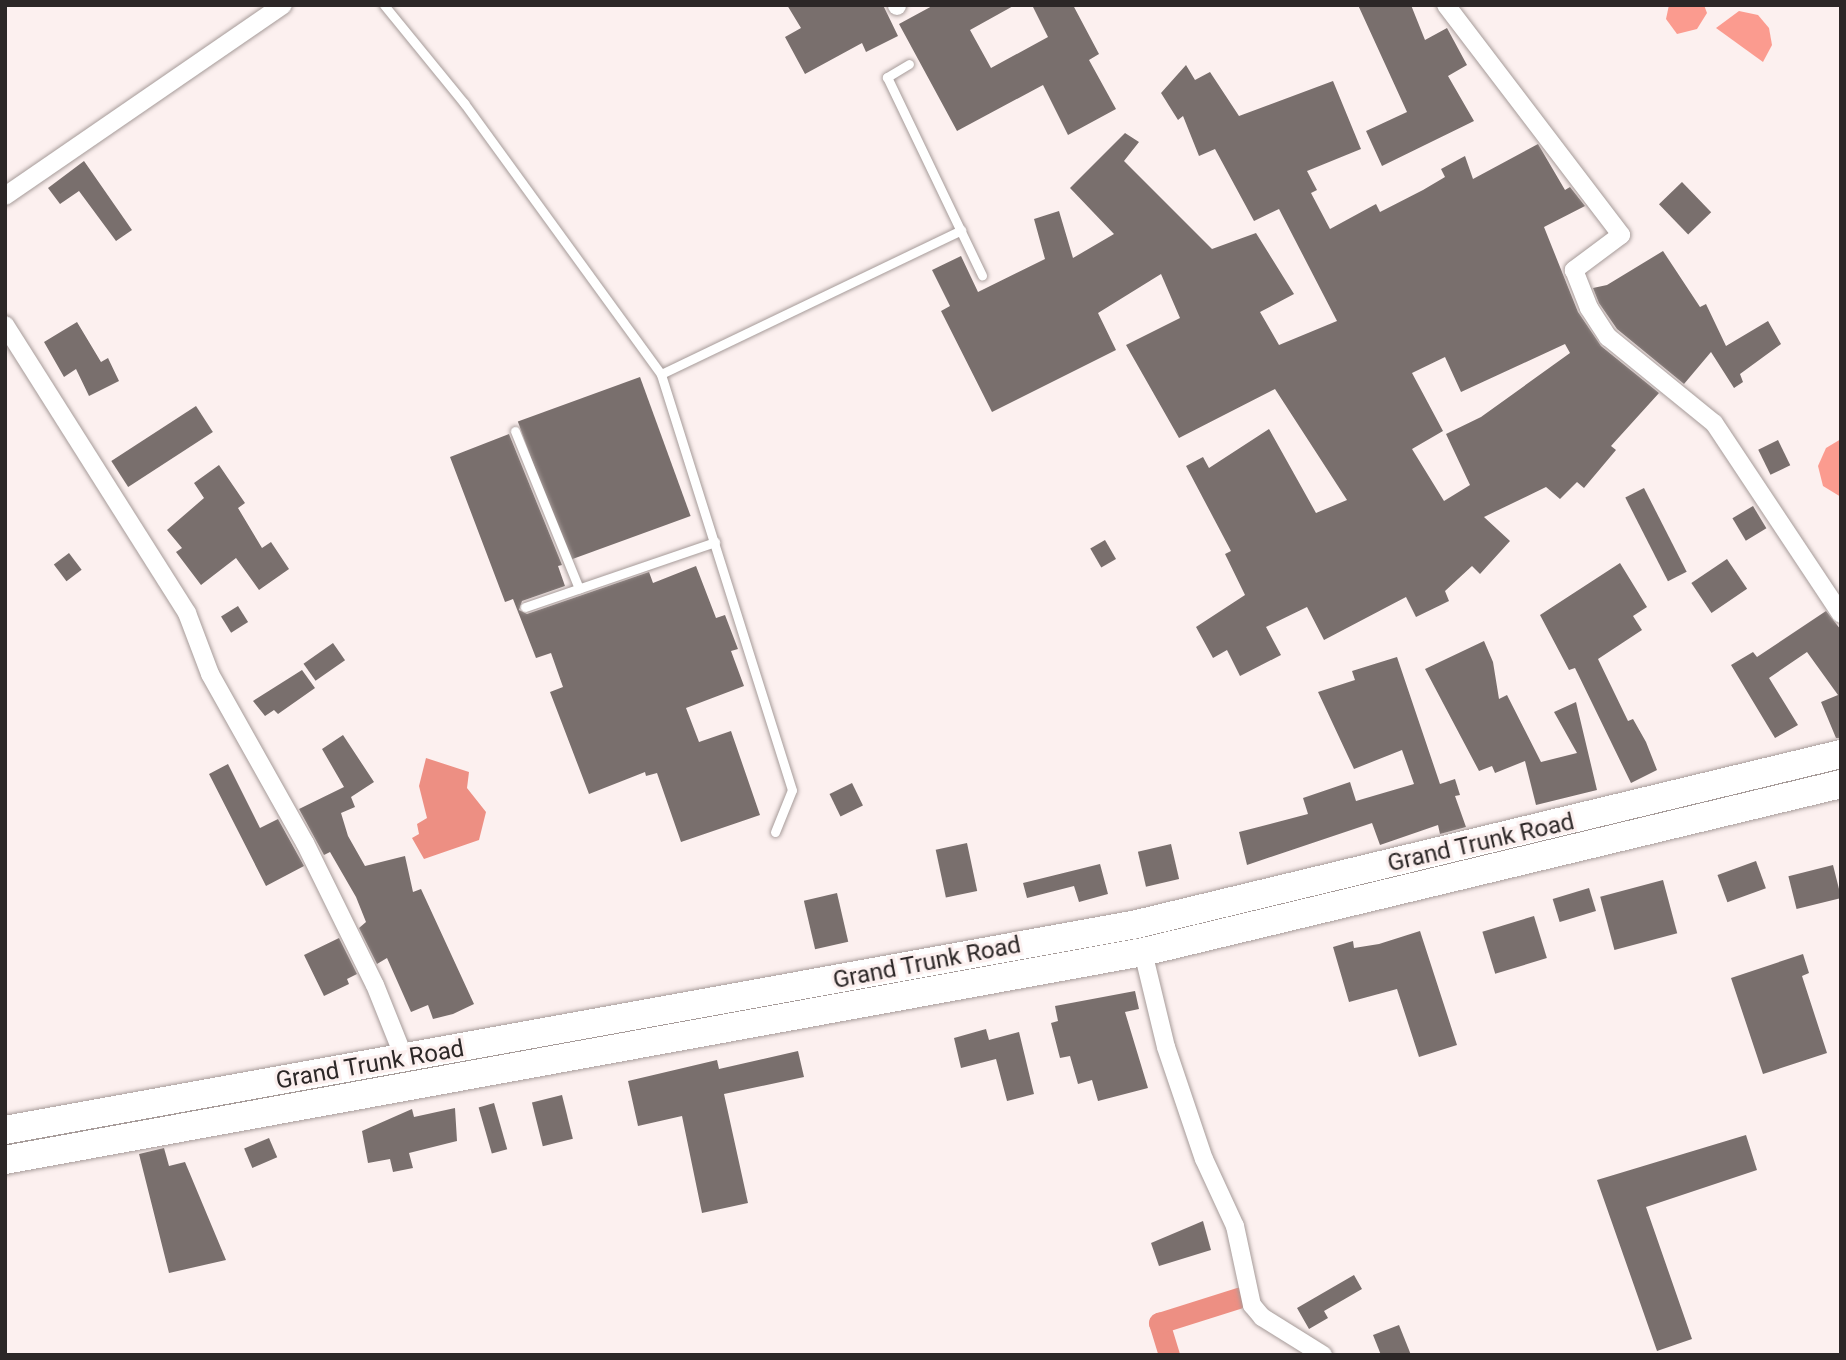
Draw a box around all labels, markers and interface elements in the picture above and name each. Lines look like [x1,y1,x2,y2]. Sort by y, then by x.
street label: Grand Trunk Road [1385,807,1577,879]
street label: Grand Trunk Road [830,931,1024,995]
street label: Grand Trunk Road [273,1034,467,1096]

